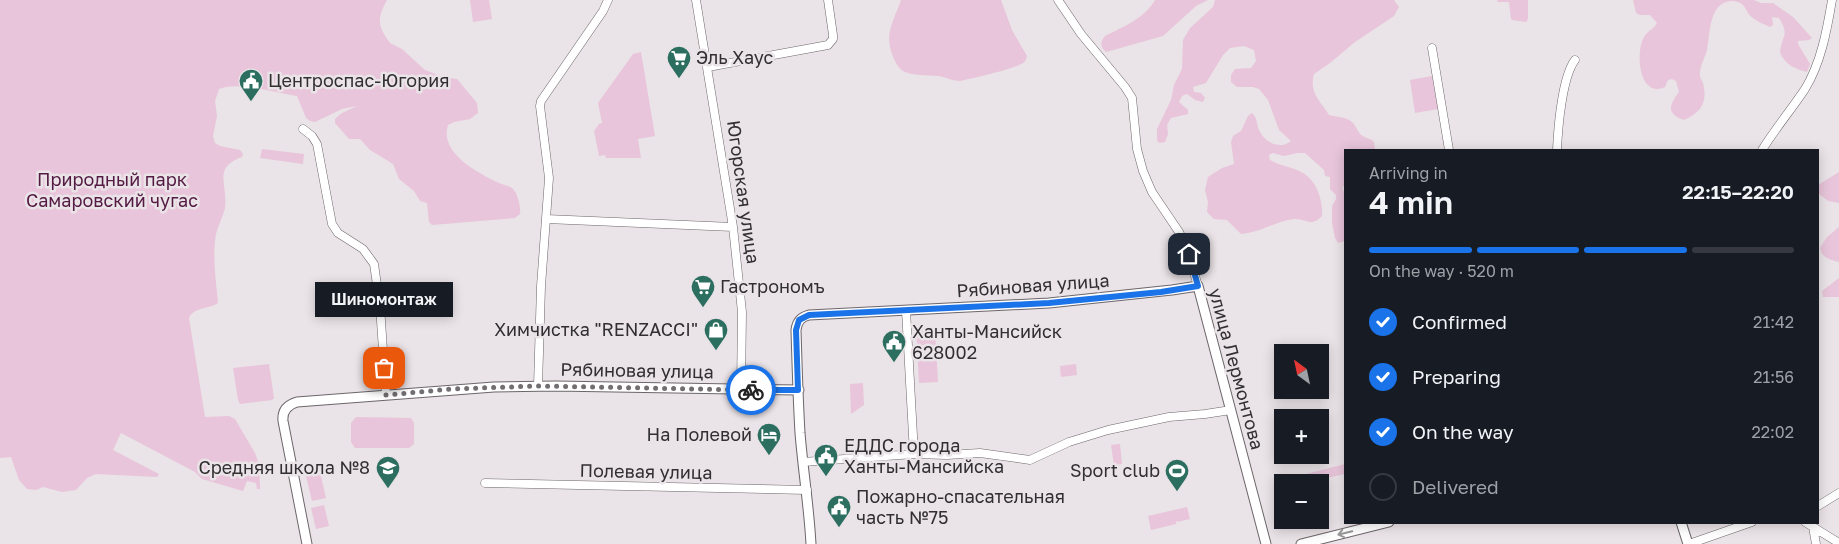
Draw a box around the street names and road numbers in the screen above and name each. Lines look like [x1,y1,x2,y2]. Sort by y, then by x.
street label: Югорская улица [723,119,765,265]
street label: Рябиновая улица [956,269,1110,301]
street label: улица Лермонтова [1205,286,1269,452]
street label: Рябиновая улица [560,358,714,382]
street label: Полевая улица [579,459,713,483]

